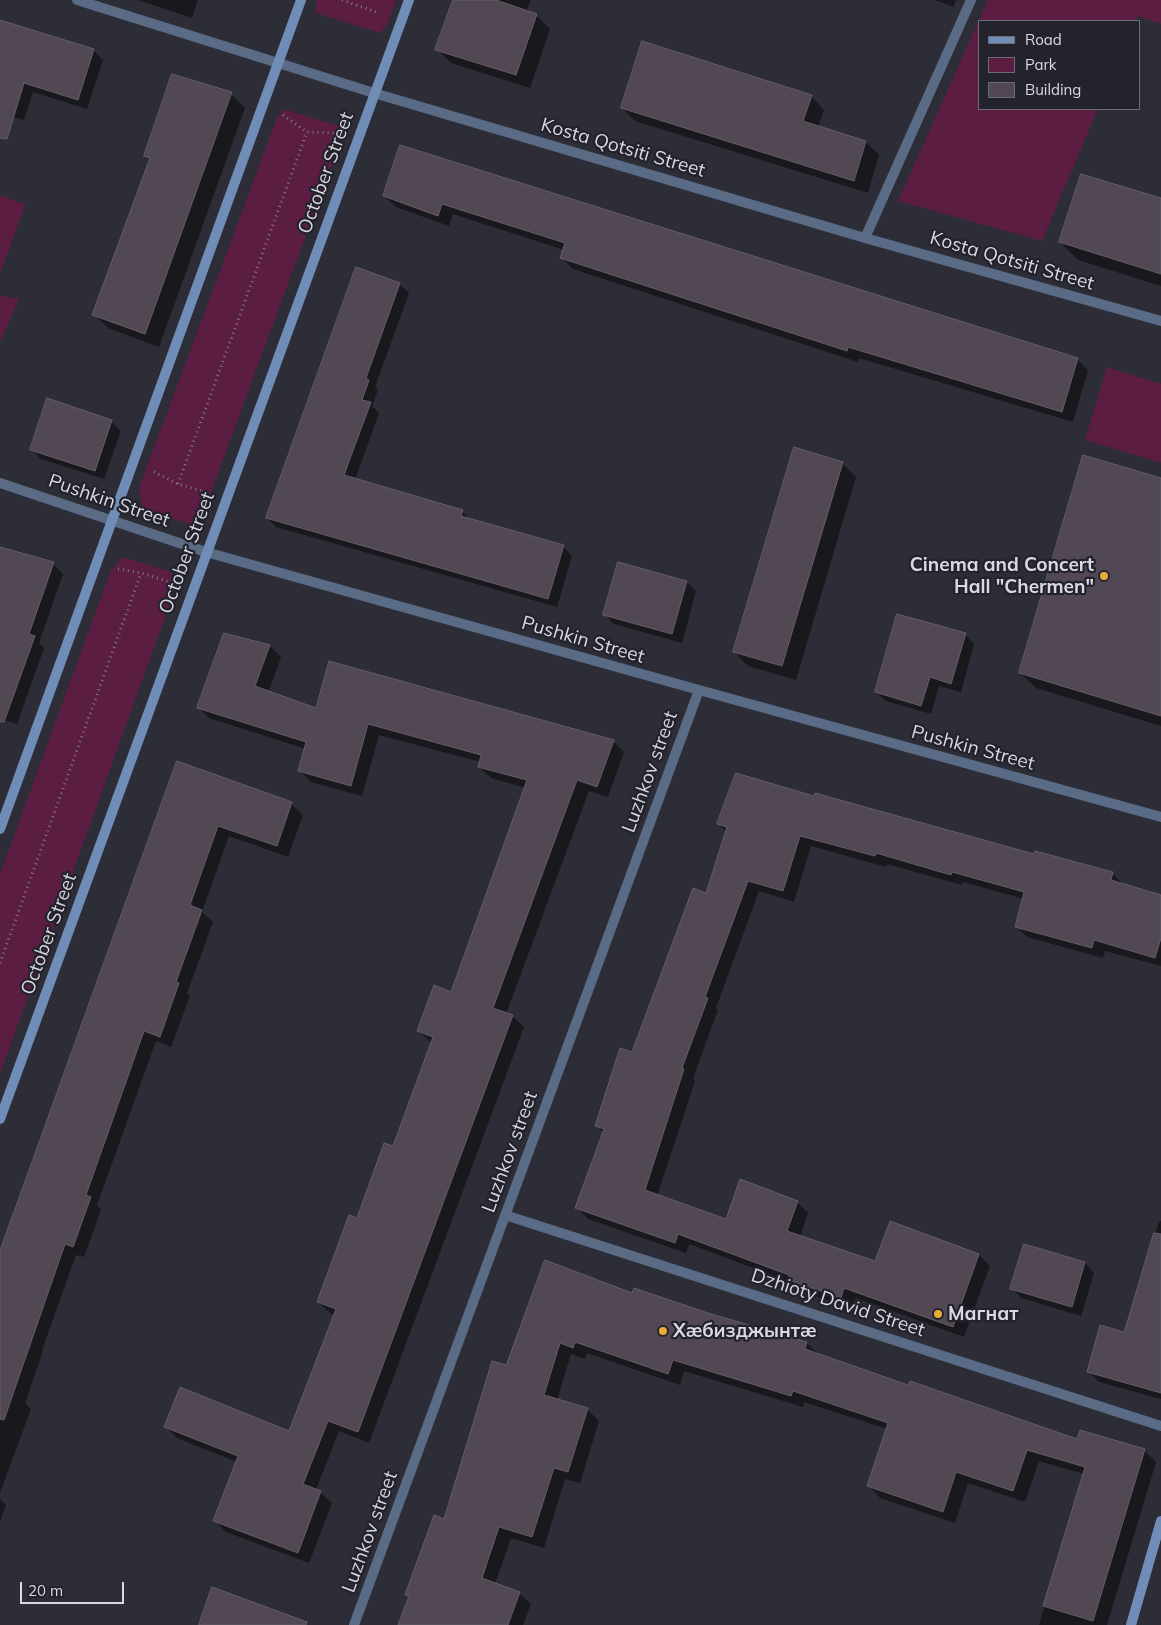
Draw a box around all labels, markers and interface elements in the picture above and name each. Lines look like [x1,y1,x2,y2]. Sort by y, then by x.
legend [978,20,1141,110]
text: Road [1025,30,1062,49]
text: Park [1025,55,1057,74]
text: Building [1025,80,1081,99]
street label: October Street [293,109,359,237]
street label: Kosta Qotsiti Street [538,114,708,182]
street label: Kosta Qotsiti Street [927,227,1097,295]
street label: Pushkin Street [45,470,173,532]
street label: October Street [154,489,220,617]
place label: Cinema and Concert Hall "Chermen" [910,554,1094,598]
marker: Cinema and Concert Hall "Chermen" [1098,570,1110,582]
street label: Pushkin Street [519,612,647,668]
street label: Luzhkov street [617,708,683,836]
street label: Pushkin Street [909,721,1037,775]
street label: October Street [16,870,82,998]
street label: Luzhkov street [477,1088,543,1216]
street label: Dzhioty David Street [748,1264,928,1342]
place label: Магнат [948,1303,1018,1325]
marker: Магнат [932,1308,944,1320]
place label: Хæбизджынтæ [673,1320,816,1342]
marker: Хæбизджынтæ [657,1325,669,1337]
street label: Luzhkov street [337,1468,403,1596]
scale bar [22,1572,126,1604]
text: 20 m [28,1581,63,1600]

